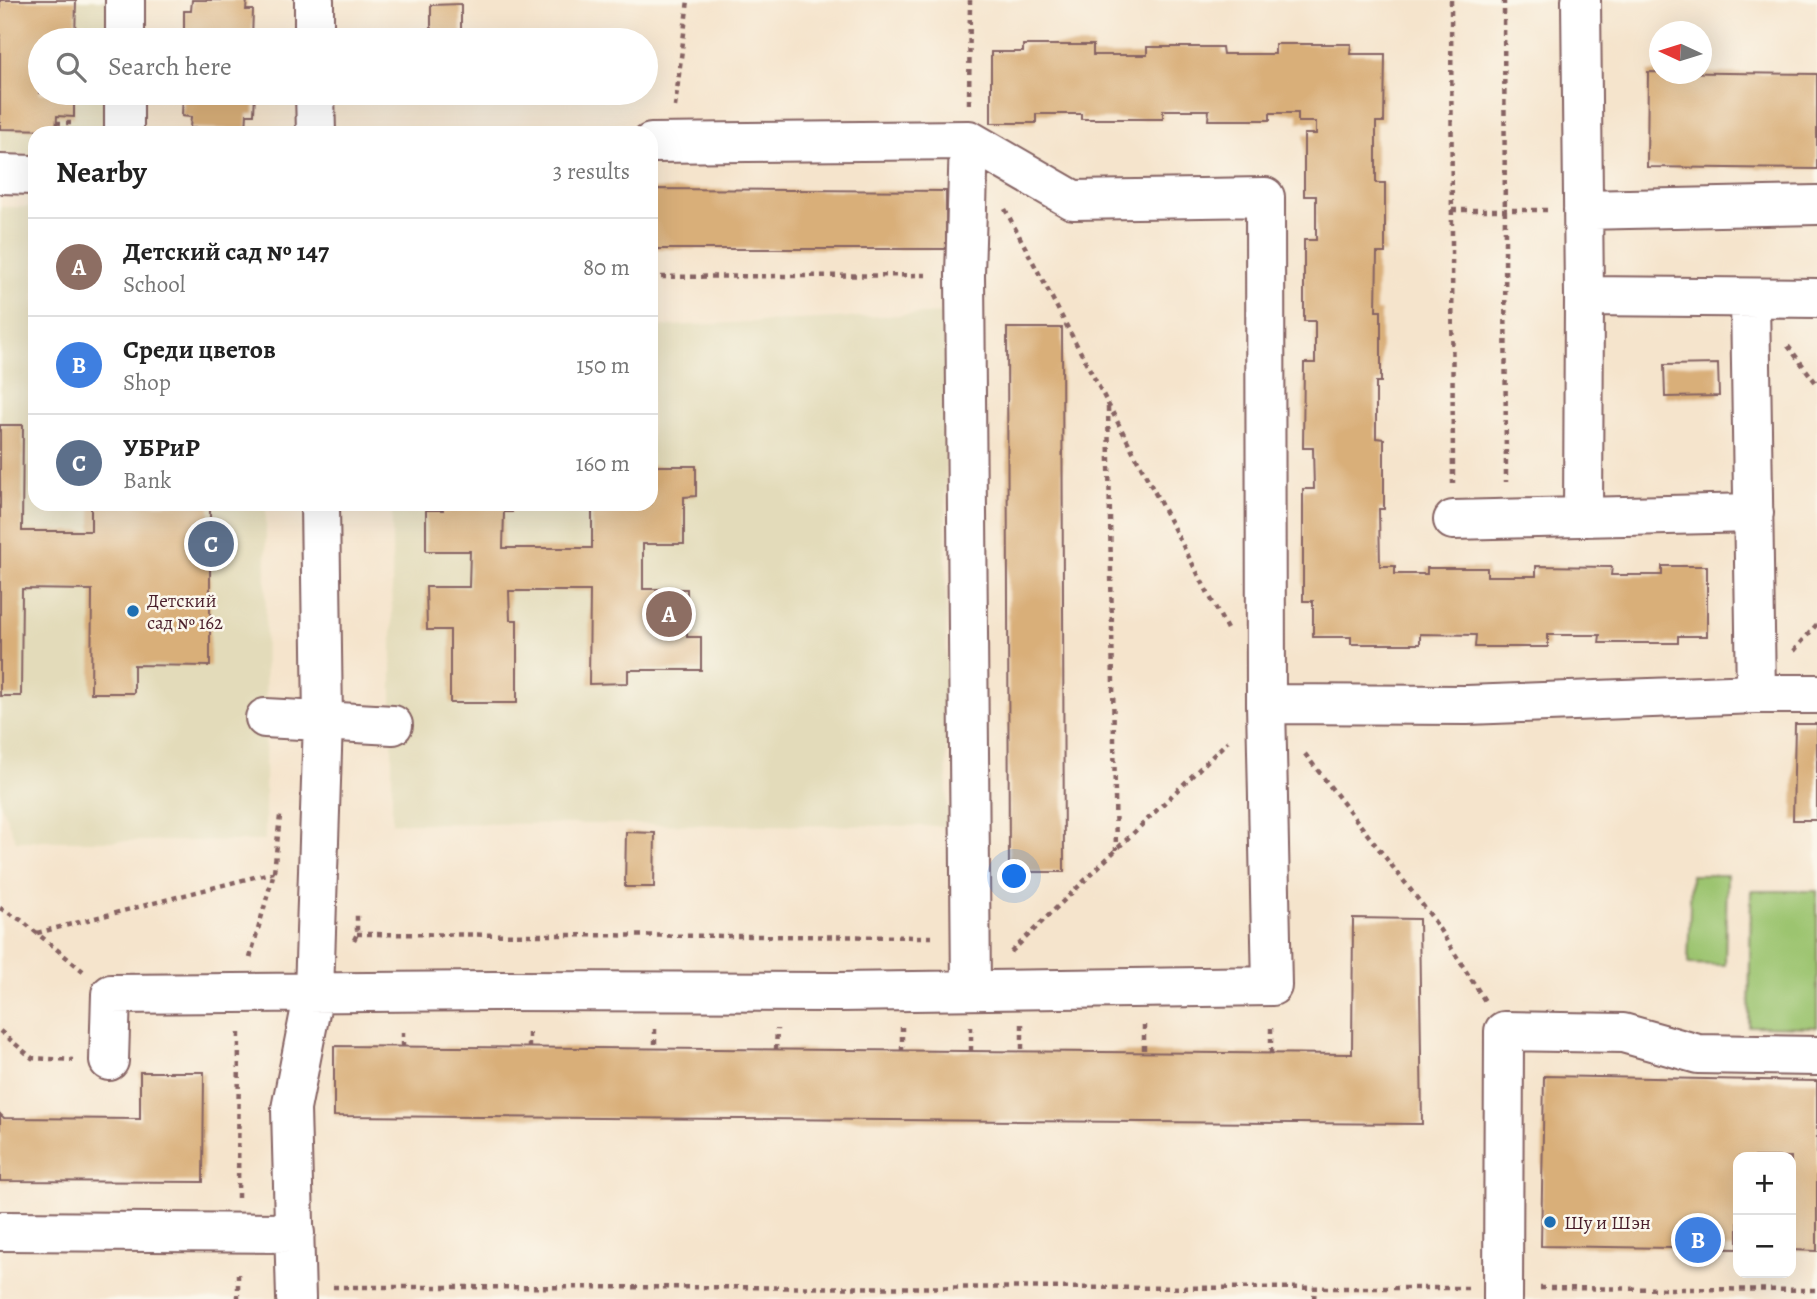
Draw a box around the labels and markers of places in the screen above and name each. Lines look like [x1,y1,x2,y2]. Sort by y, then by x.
pin: C [188,518,234,570]
place label: Детский сад № 162 [147,588,223,636]
pin: A [646,588,692,640]
marker: Детский сад № 162 [125,603,141,619]
place label: Шу и Шэн [1564,1210,1651,1236]
marker: Шу и Шэн [1542,1214,1558,1230]
pin: B [1675,1214,1721,1266]

